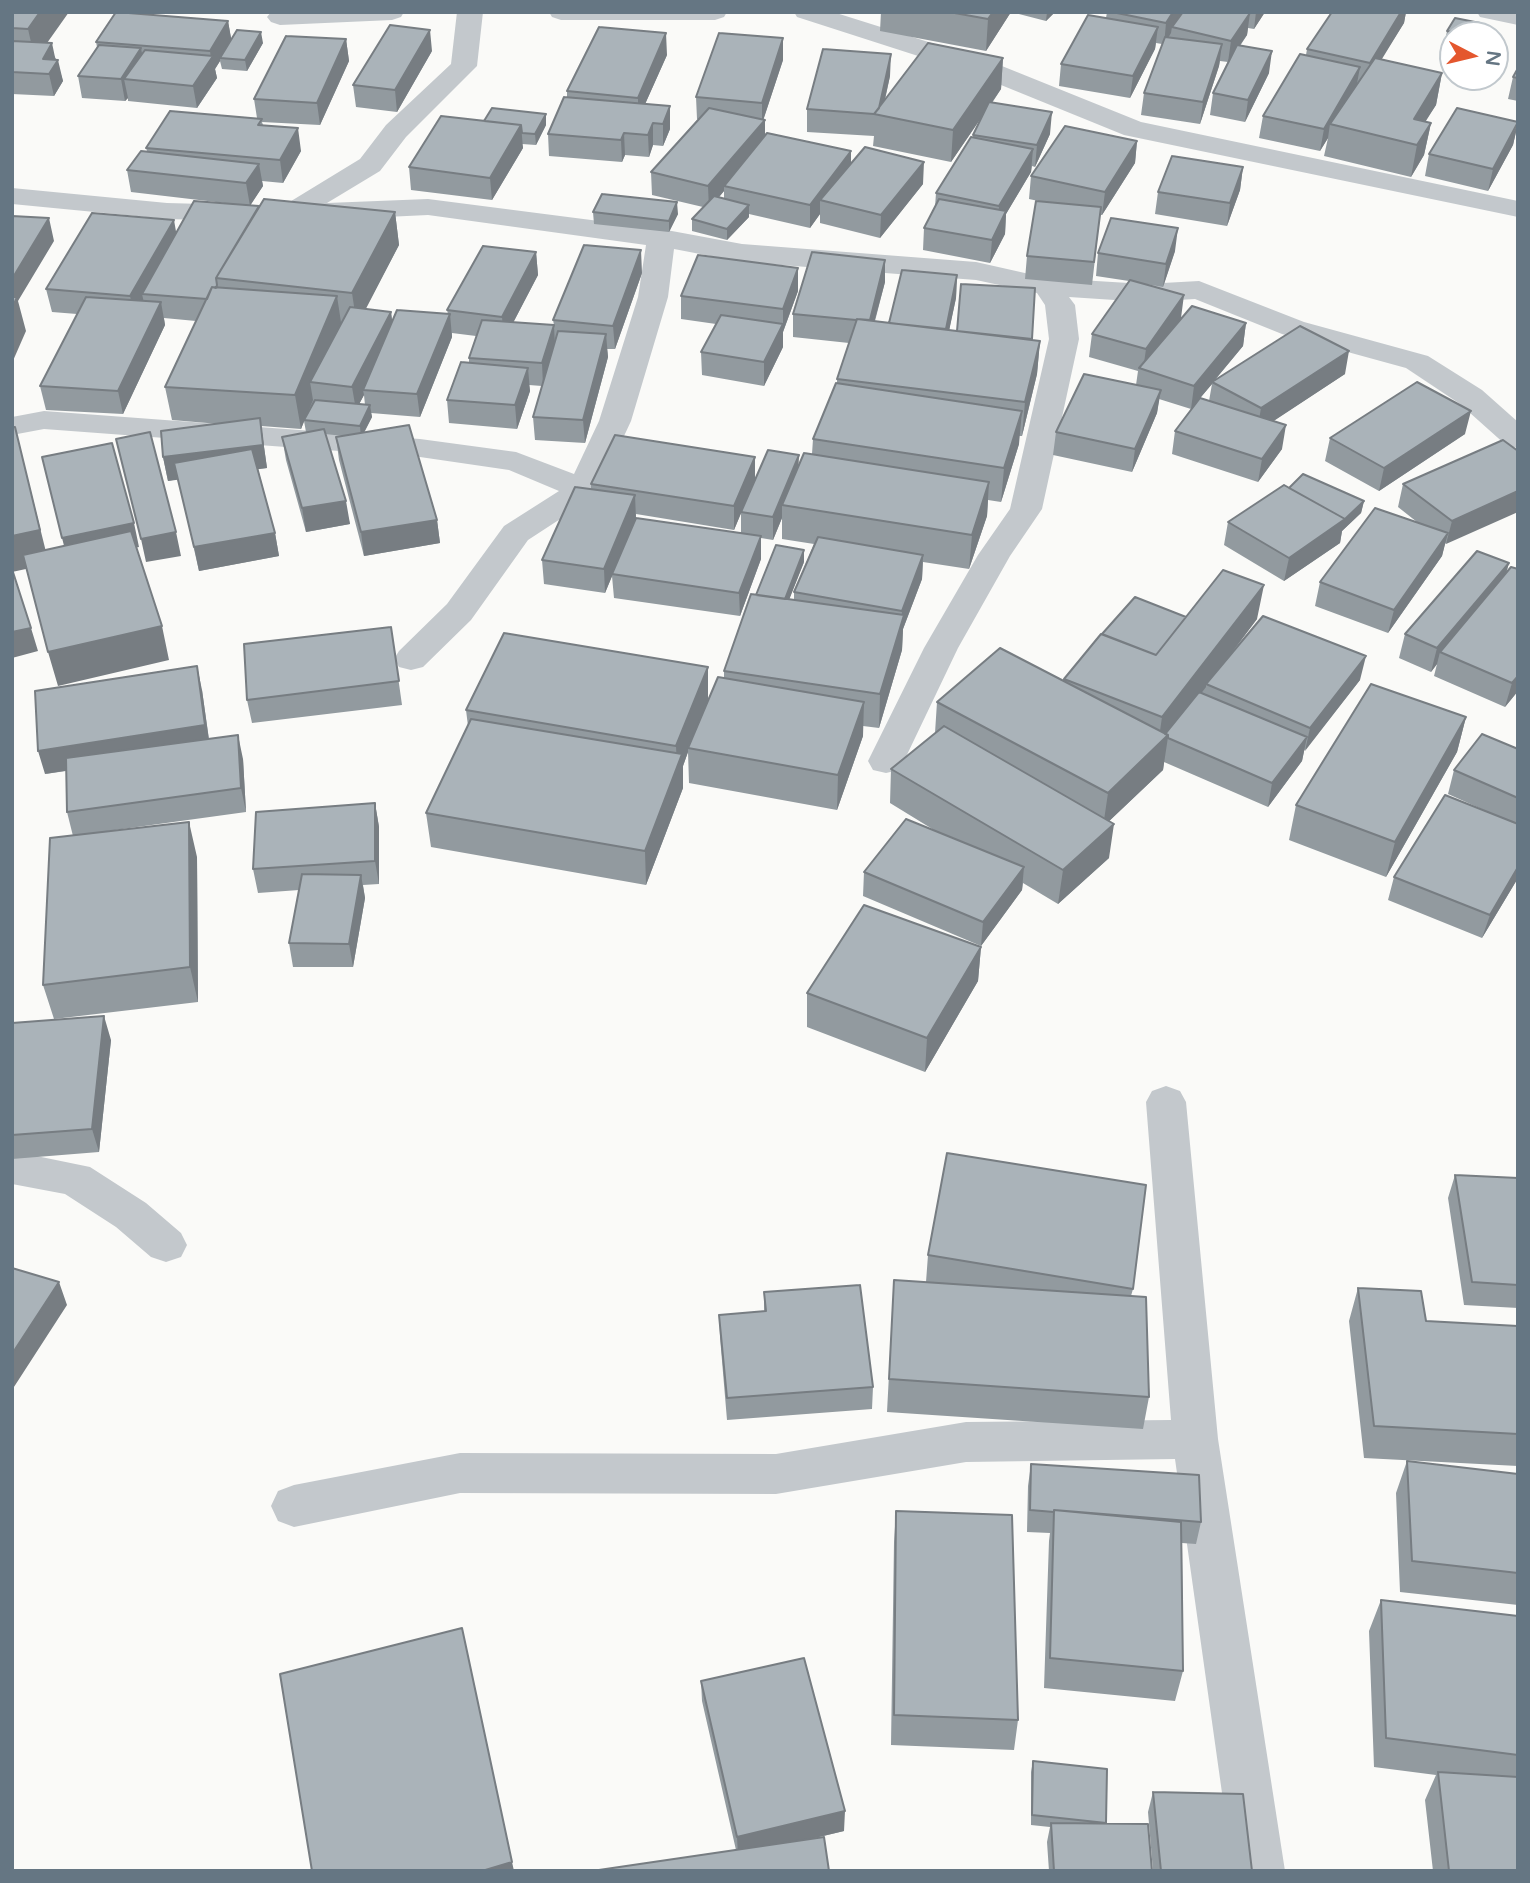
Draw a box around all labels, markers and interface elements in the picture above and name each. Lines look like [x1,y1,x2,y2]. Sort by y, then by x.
north arrow [1439,21,1509,91]
text: N [1481,49,1505,67]

